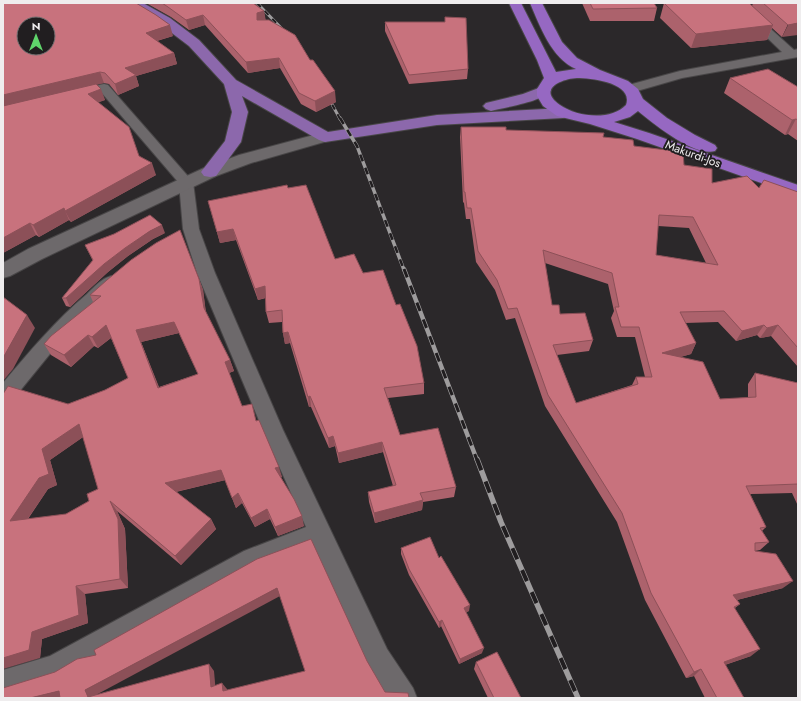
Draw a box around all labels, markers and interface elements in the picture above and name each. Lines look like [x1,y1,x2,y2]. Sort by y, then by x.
north arrow [16,16,56,56]
text: N [32,18,40,34]
street label: Makurdi-Jos [663,136,723,172]

